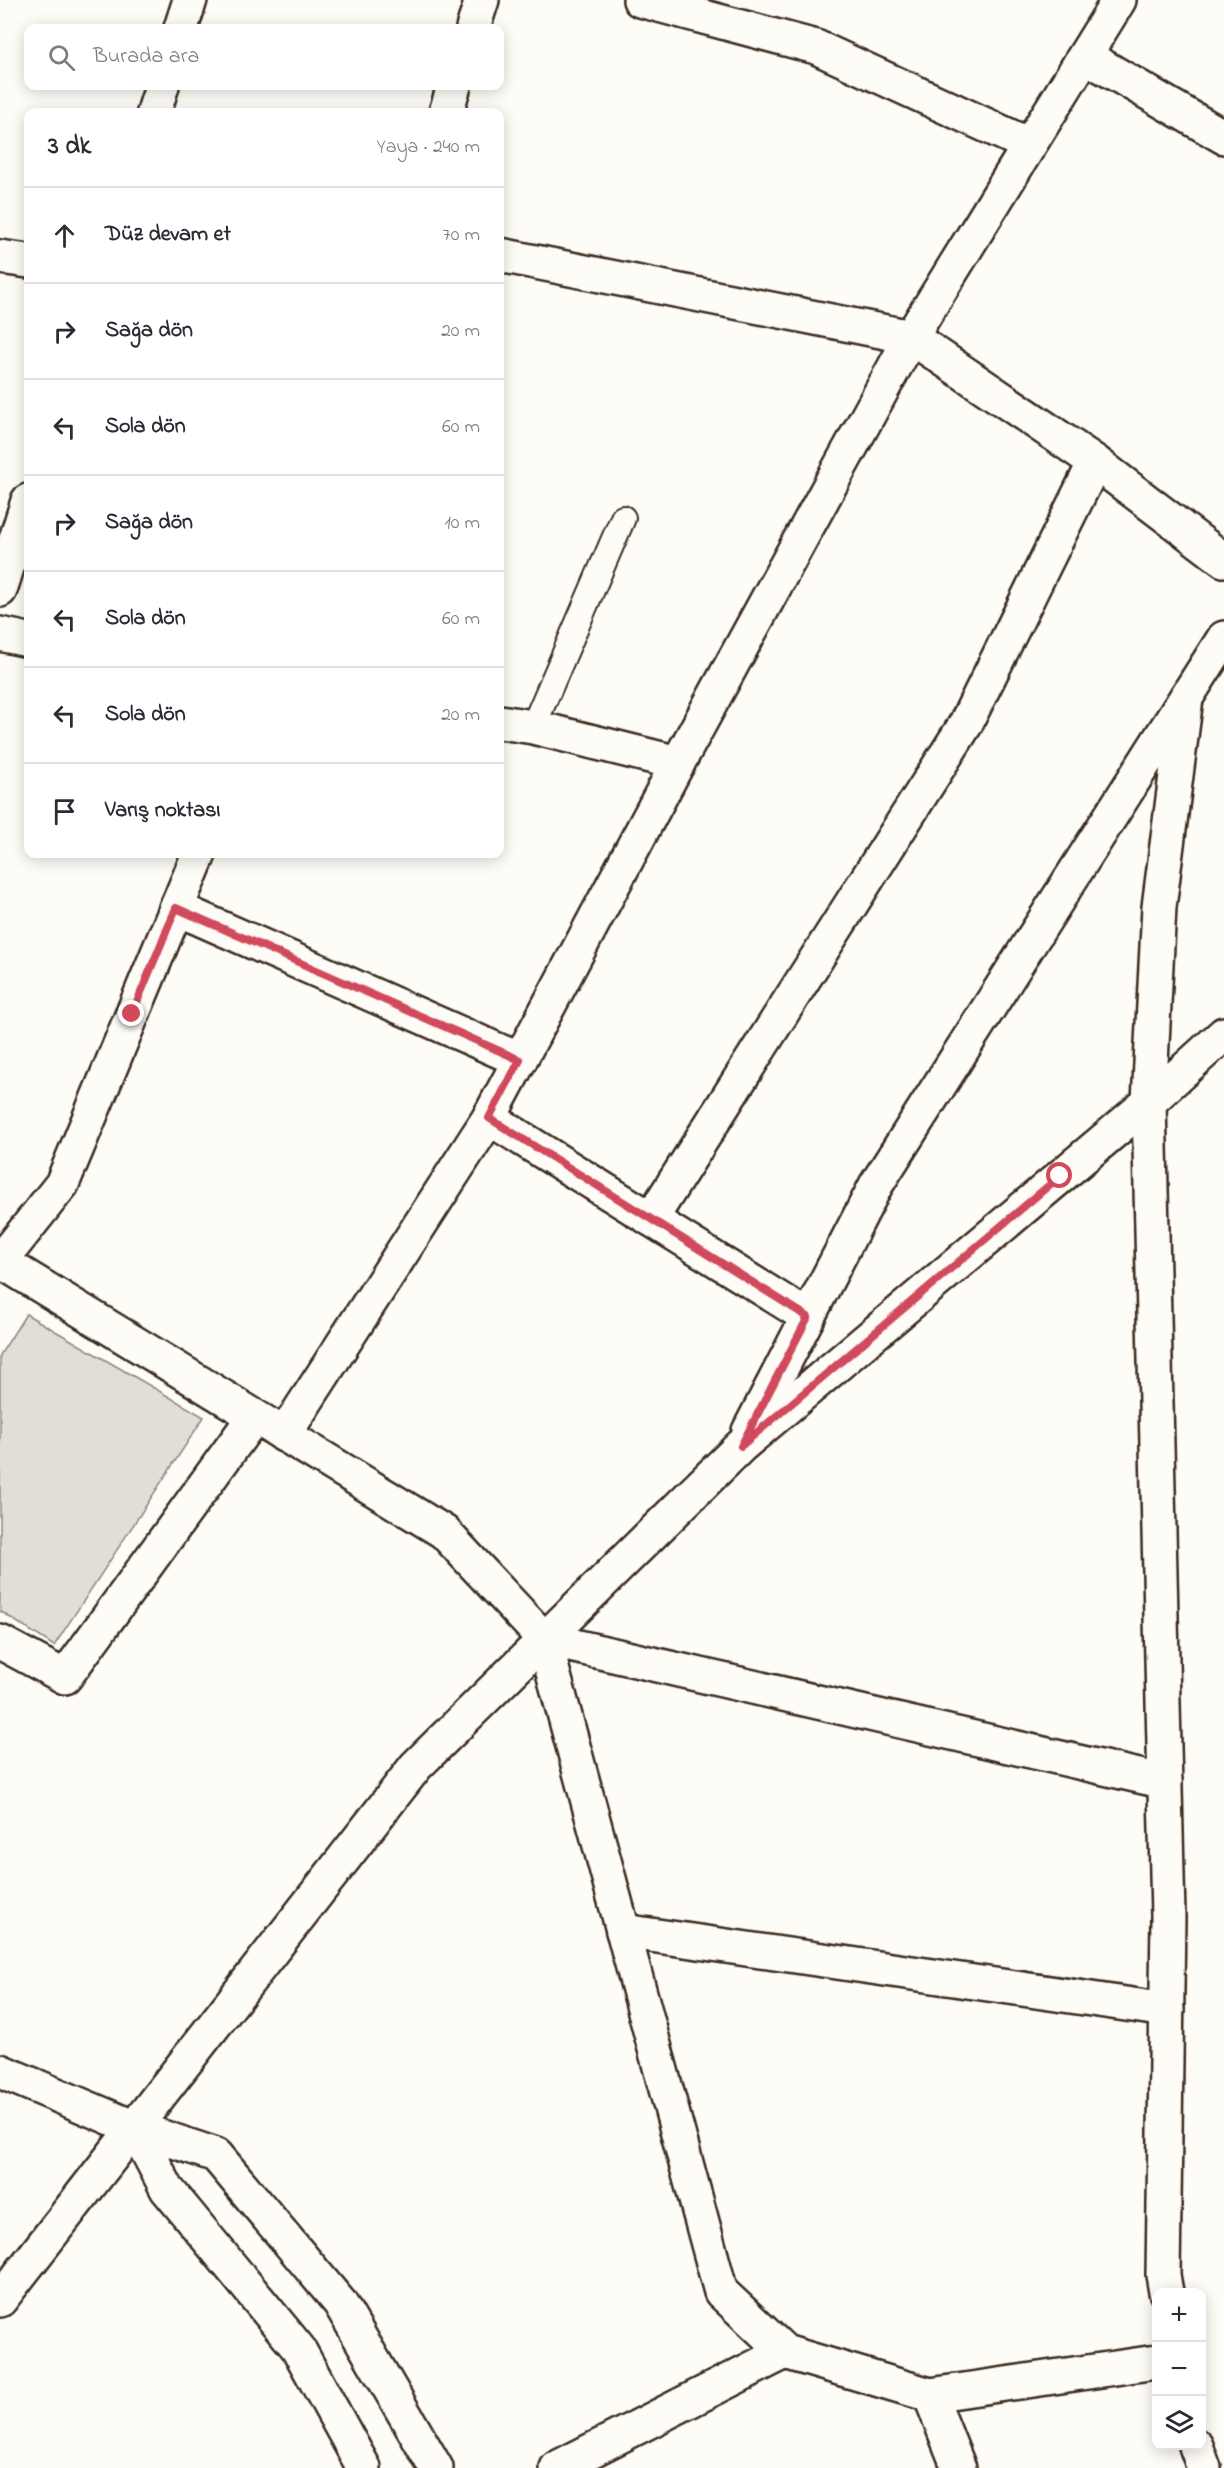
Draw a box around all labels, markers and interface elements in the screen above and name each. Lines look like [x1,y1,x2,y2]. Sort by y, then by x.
search box [24,24,504,90]
icon: search [45,41,78,74]
text: Burada ara [93,41,199,73]
text: 3 dk [48,128,91,166]
text: Yaya · 240 m [377,133,480,162]
icon: ahead [48,219,81,252]
text: Düz devam et [105,219,231,251]
text: 70 m [443,221,480,250]
icon: right [48,315,81,348]
text: Sağa dön [105,315,193,347]
text: 20 m [441,317,480,346]
icon: left [48,411,81,444]
text: Sola dön [105,411,186,443]
text: 60 m [442,413,480,442]
icon: right [48,507,81,540]
text: Sağa dön [105,507,193,539]
text: 10 m [444,509,480,538]
icon: left [48,603,81,636]
text: Sola dön [105,603,186,635]
text: 60 m [442,605,480,634]
icon: left [48,699,81,732]
text: Sola dön [105,699,186,731]
text: 20 m [441,701,480,730]
icon: arrive [48,795,81,828]
text: Varış noktası [105,795,220,827]
route end [118,1000,144,1026]
route start [1046,1162,1072,1188]
map controls [1152,2288,1206,2450]
button: + [1152,2288,1206,2342]
button: − [1152,2342,1206,2396]
button: layers [1152,2396,1206,2450]

